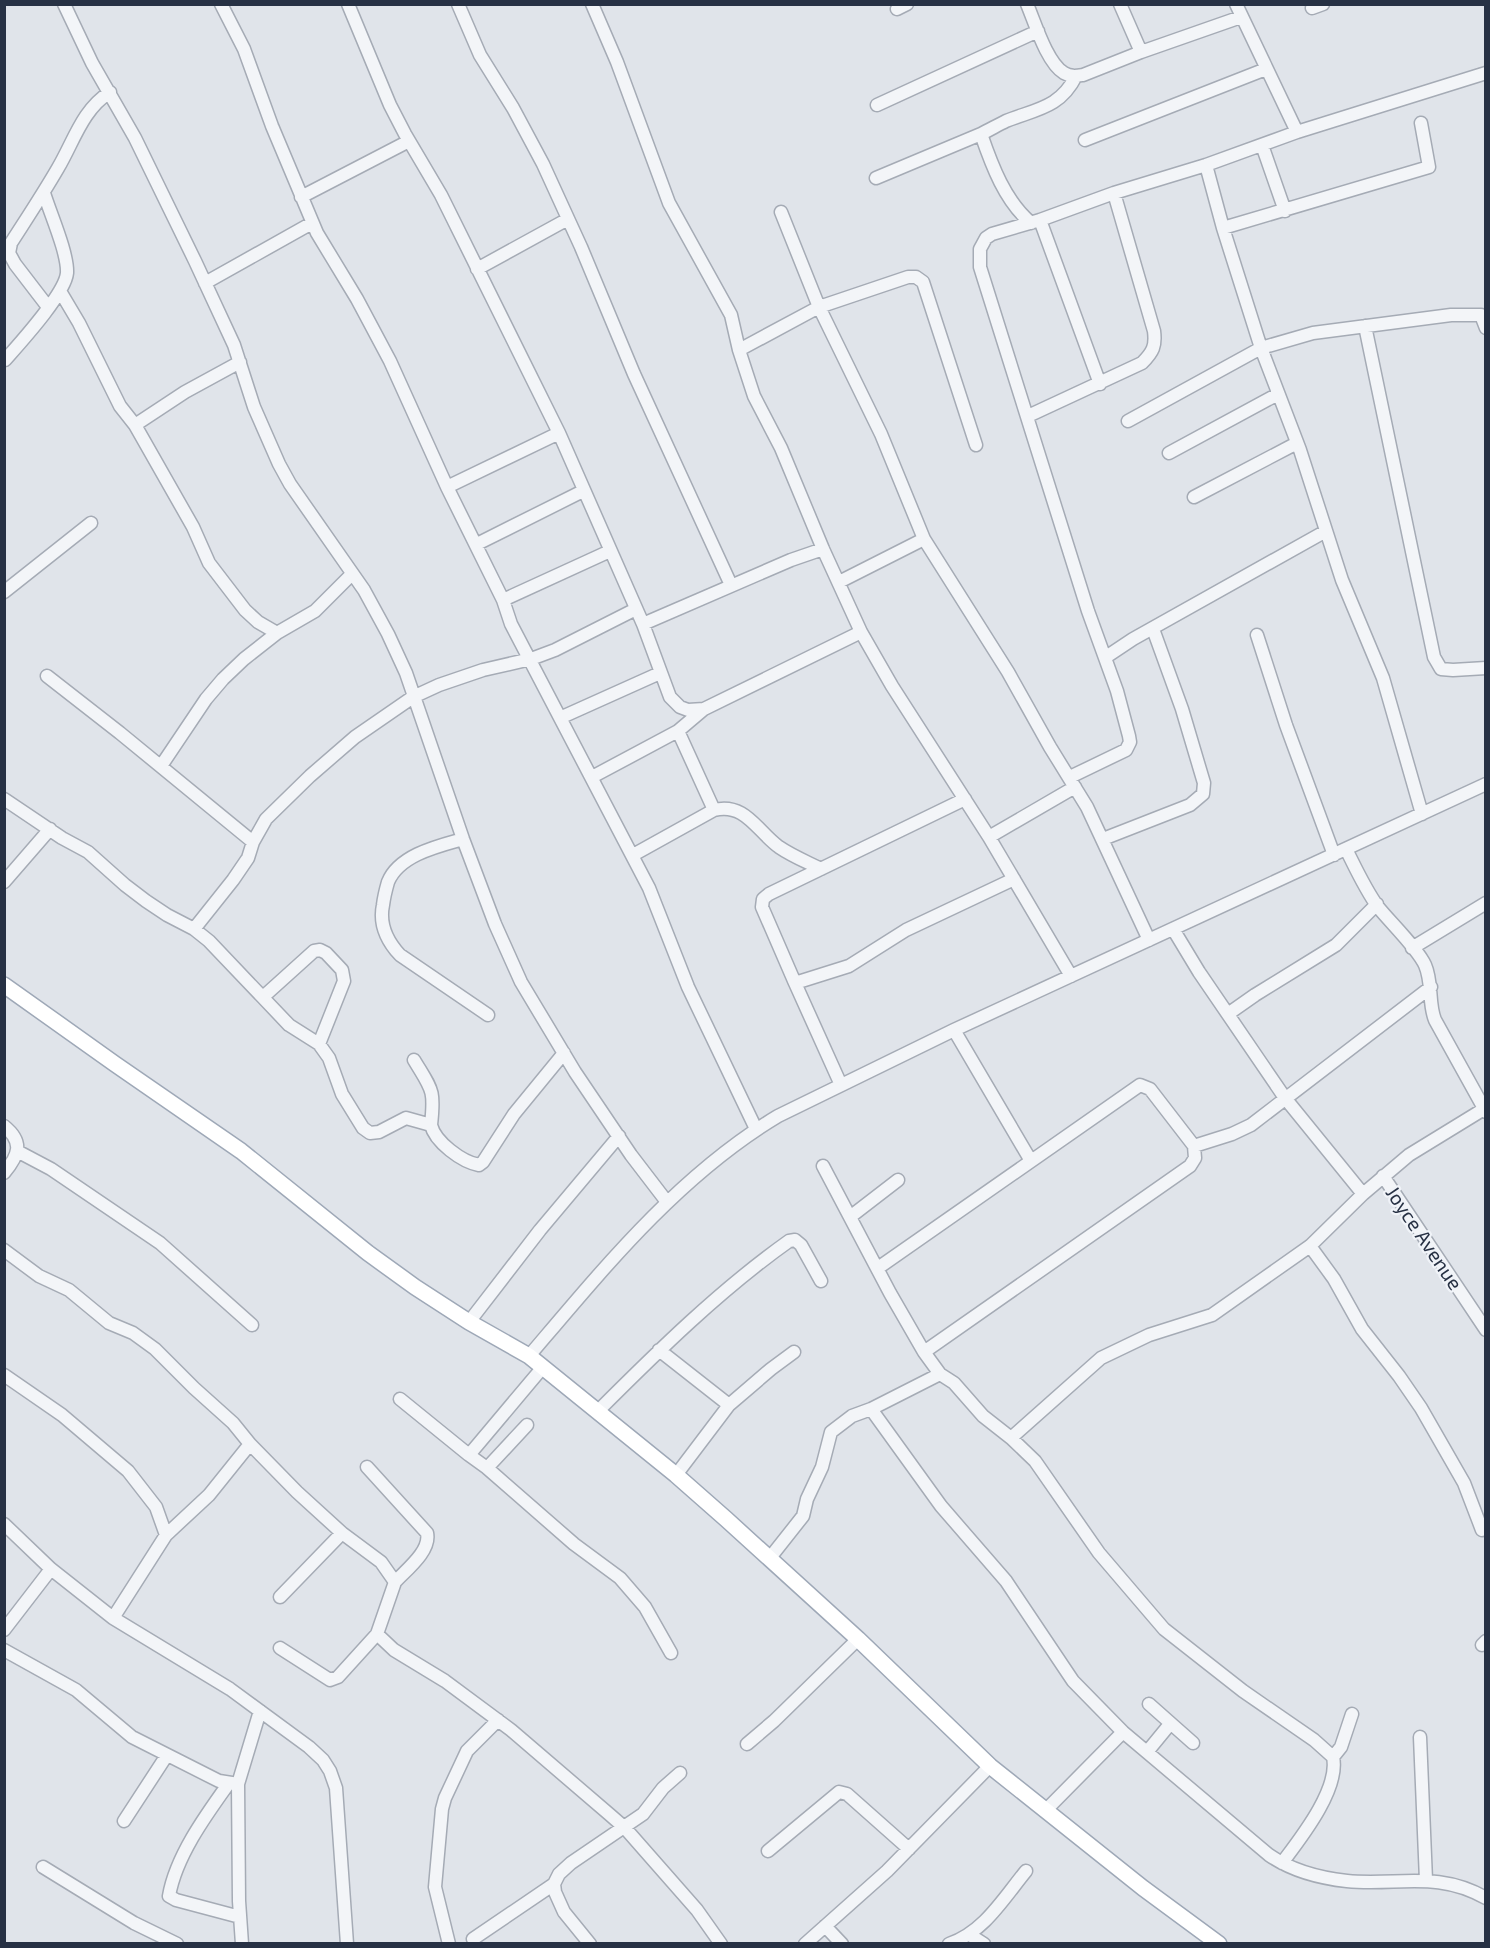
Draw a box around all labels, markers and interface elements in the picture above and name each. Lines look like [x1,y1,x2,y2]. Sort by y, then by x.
street label: Joyce Avenue [1381,1181,1468,1294]

